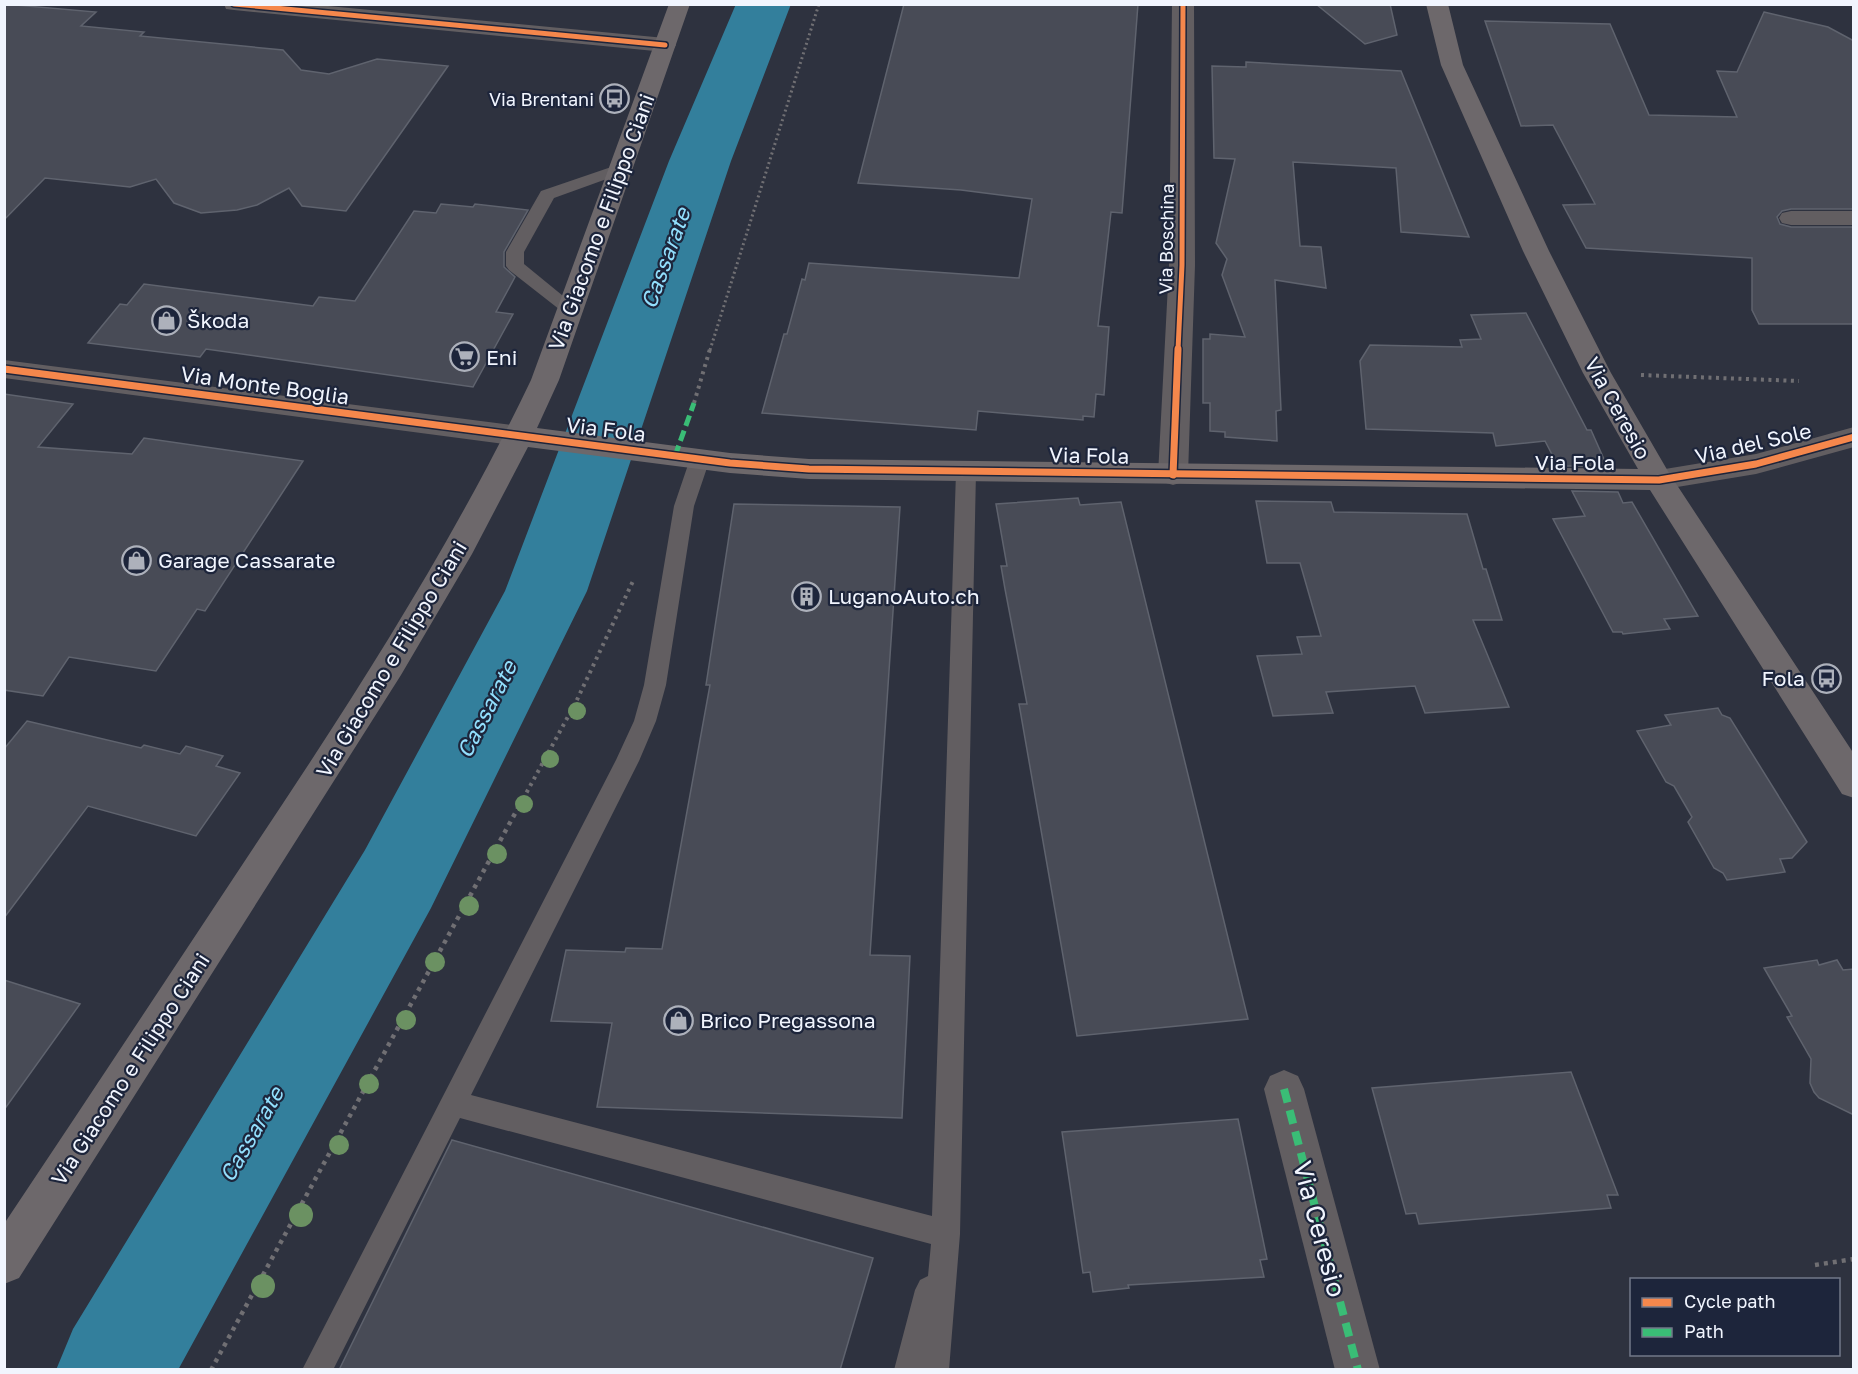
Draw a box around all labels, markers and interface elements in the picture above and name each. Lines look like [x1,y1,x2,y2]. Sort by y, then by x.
bus stop icon: Via Brentani [599,83,631,115]
place label: Via Brentani [489,88,594,110]
street label: Via Giacomo e Filippo Ciani [542,90,660,354]
street label: Via Boschina [1154,183,1178,295]
water label: Cassarate [634,202,696,312]
shop icon: Škoda [150,304,182,336]
place label: Škoda [187,307,249,333]
supermarket icon: Eni [449,341,481,373]
place label: Eni [486,344,517,370]
street label: Via Ceresio [1579,352,1657,464]
street label: Via Monte Boglia [179,360,351,410]
street label: Via Fola [565,411,647,447]
street label: Via del Sole [1692,417,1814,469]
street label: Via Fola [1049,441,1129,469]
street label: Via Fola [1535,449,1615,475]
street label: Via Giacomo e Filippo Ciani [310,536,472,782]
shop icon: Garage Cassarate [121,544,153,576]
place label: Garage Cassarate [158,547,335,573]
building icon: LuganoAuto.ch [791,580,823,612]
place label: LuganoAuto.ch [828,583,980,609]
water label: Cassarate [450,654,523,762]
bus stop icon: Fola [1810,662,1842,694]
place label: Fola [1762,665,1805,691]
street label: Via Giacomo e Filippo Ciani [45,948,215,1190]
shop icon: Brico Pregassona [663,1004,695,1036]
place label: Brico Pregassona [700,1007,876,1033]
water label: Cassarate [213,1080,290,1186]
street label: Via Ceresio [1287,1158,1353,1300]
legend [1630,1278,1840,1356]
text: Cycle path [1684,1290,1776,1312]
text: Path [1684,1320,1724,1342]

